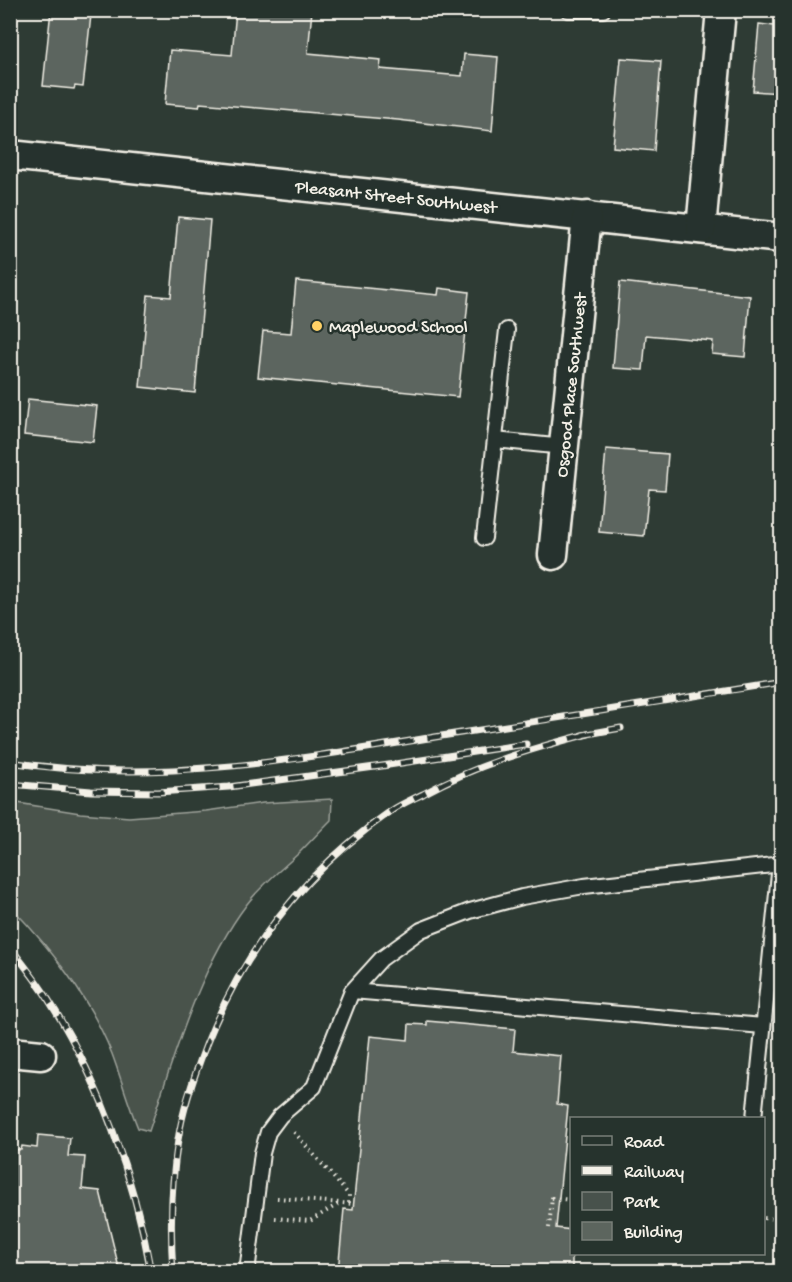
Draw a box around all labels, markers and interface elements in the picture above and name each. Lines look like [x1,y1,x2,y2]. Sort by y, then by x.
street label: Pleasant Street Southwest [293,177,499,220]
street label: Osgood Place Southwest [552,290,593,478]
place label: Maplewood School [329,318,468,339]
marker: Maplewood School [310,319,324,333]
legend [570,1117,765,1255]
text: Road [624,1133,665,1154]
text: Railway [624,1163,684,1184]
text: Park [623,1193,660,1214]
text: Building [623,1223,683,1244]

